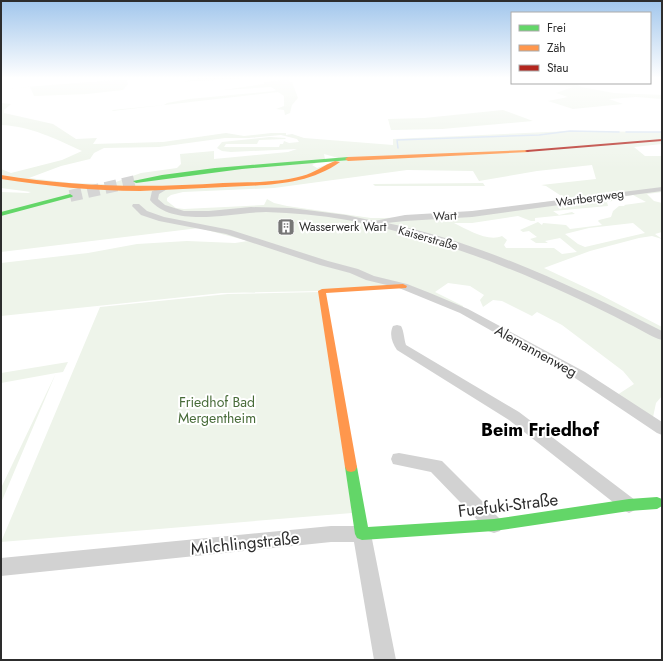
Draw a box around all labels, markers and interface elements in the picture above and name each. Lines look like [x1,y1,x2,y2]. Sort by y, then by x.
legend [511,12,651,84]
text: Frei [547,19,566,37]
text: Zäh [547,39,566,57]
text: Stau [547,59,569,77]
street label: Wartbergweg [555,184,625,212]
street label: Wart [433,206,457,226]
building icon: Wasserwerk Wart [276,217,296,237]
place label: Wasserwerk Wart [299,218,387,236]
street label: Kaiserstraße [396,221,460,255]
street label: Alemannenweg [491,320,581,382]
park label: Friedhof Bad Mergentheim [178,392,256,428]
district label: Beim Friedhof [481,417,600,443]
street label: Fuefuki-Straße [456,487,560,523]
street label: Milchlingstraße [189,525,301,561]

